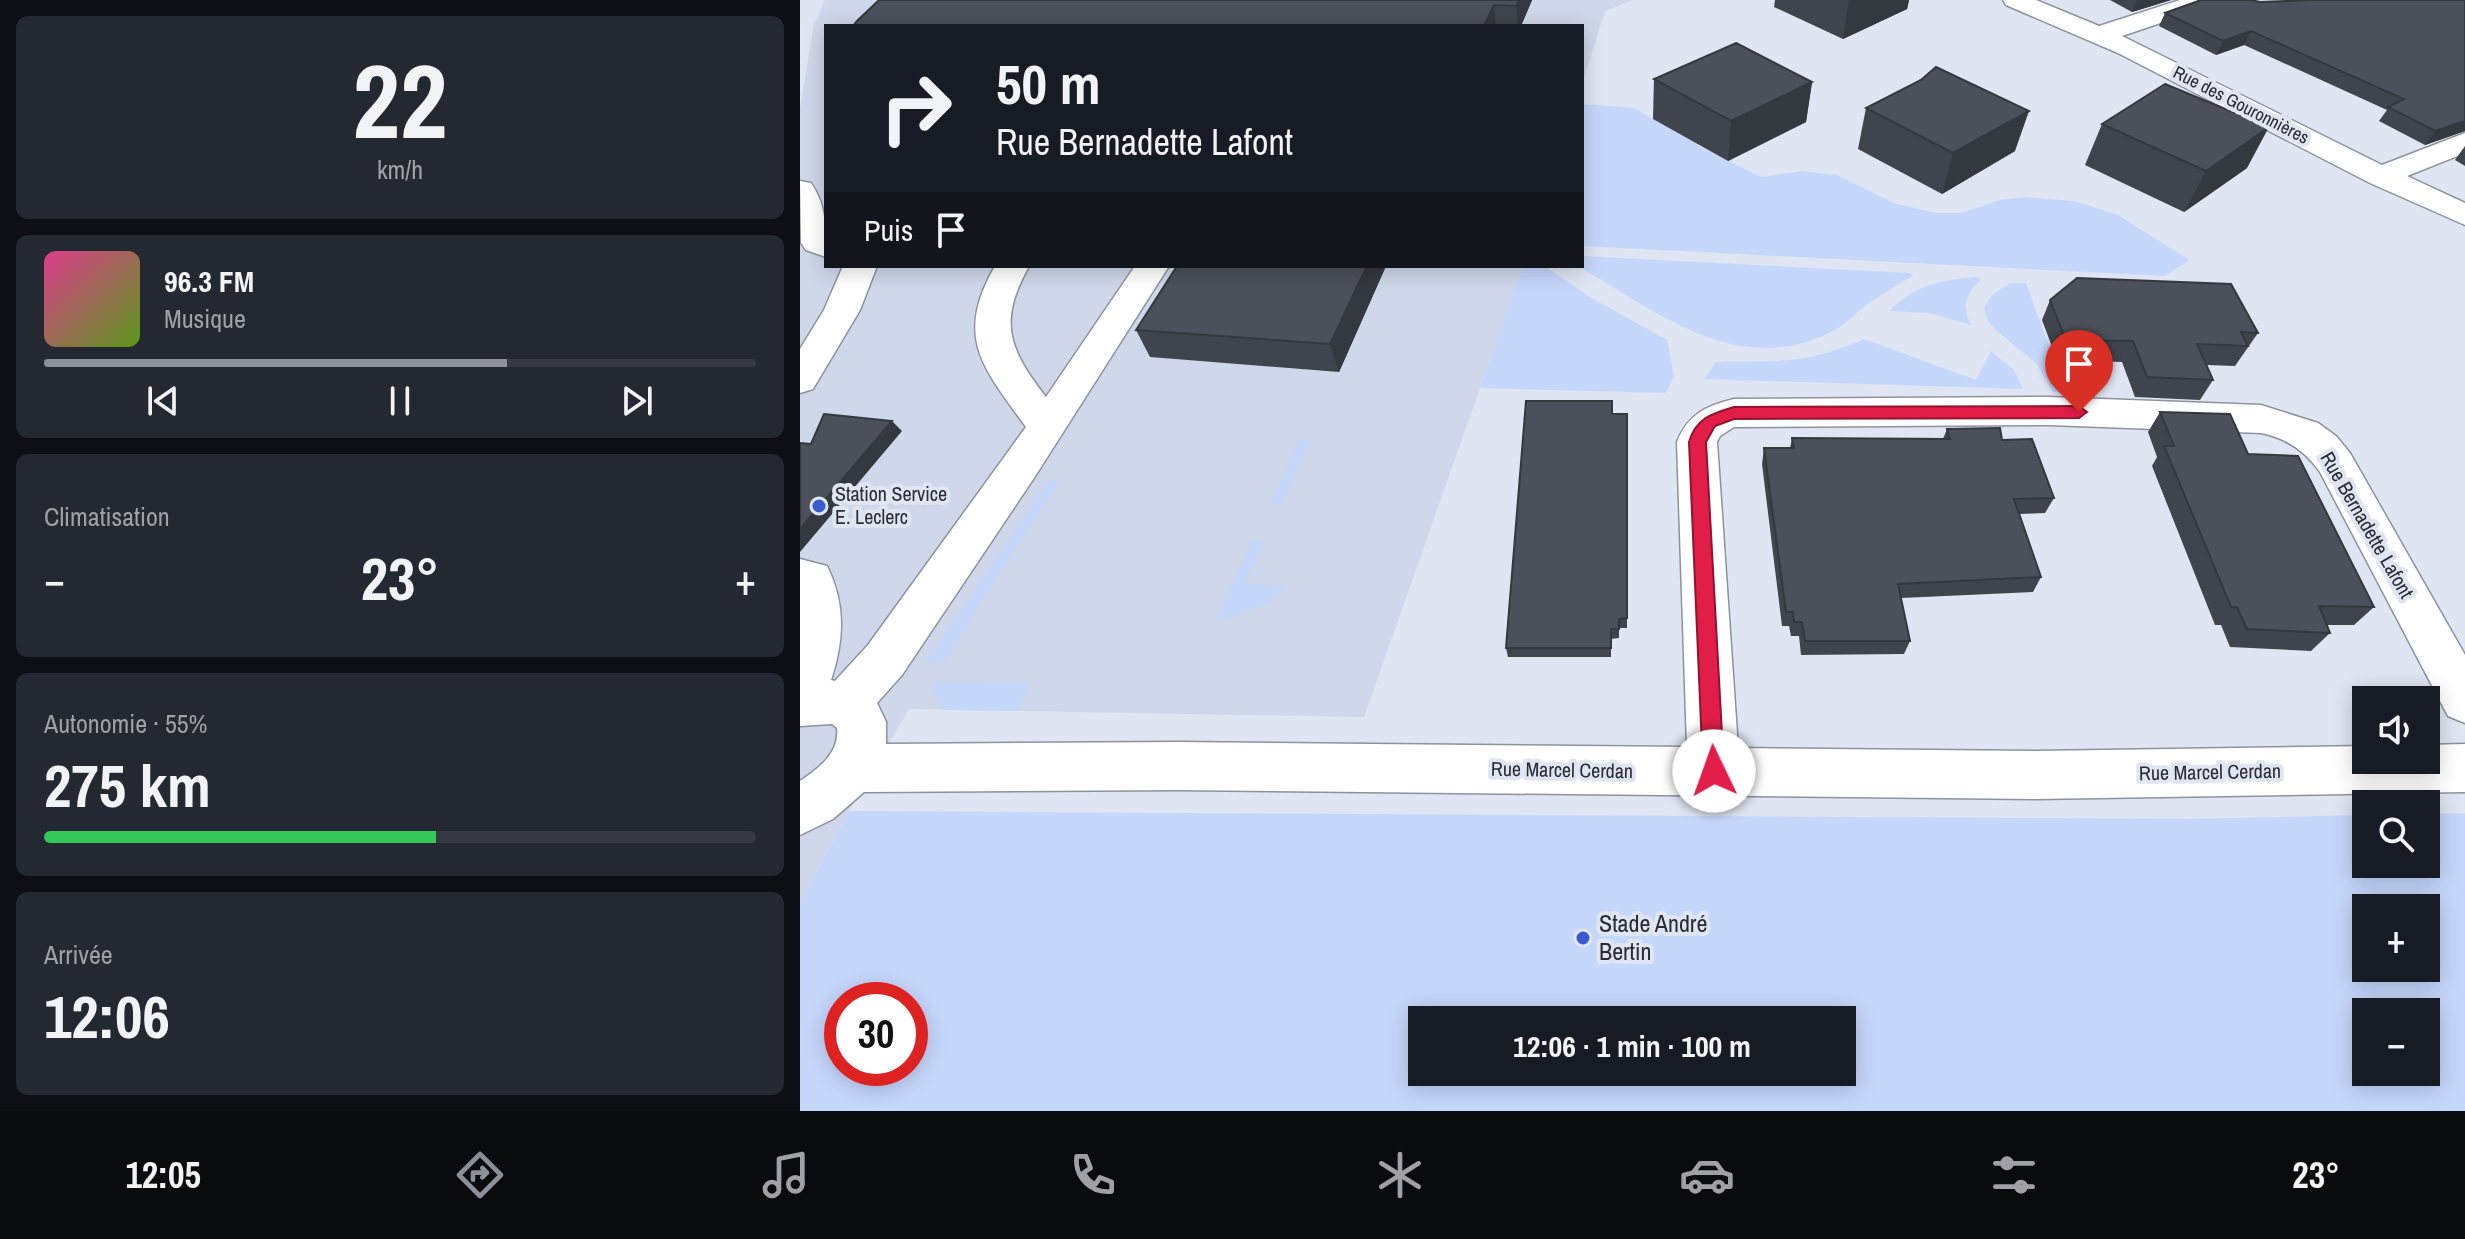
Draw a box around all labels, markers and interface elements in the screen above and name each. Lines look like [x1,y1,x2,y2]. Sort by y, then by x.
text: 22 [353,30,447,170]
text: 50 m [996,46,1101,121]
icon: right [864,56,968,160]
street label: Rue des Gouronnières [2169,60,2313,150]
text: Rue Bernadette Lafont [996,118,1293,166]
text: km/h [377,152,423,187]
icon: arrive [929,208,973,252]
text: Puis [864,210,913,250]
text: 96.3 FM [164,261,254,301]
text: Musique [164,301,246,336]
pin [2045,330,2113,412]
icon: arrive [2057,342,2101,386]
icon: previous [141,379,185,423]
icon: pause [378,379,422,423]
icon: next [615,379,659,423]
street label: Rue Bernadette Lafont [2314,447,2421,603]
place label: Station Service E. Leclerc [835,480,947,530]
marker: Station Service E. Leclerc [810,497,828,515]
text: Climatisation [44,499,170,534]
text: 23° [361,538,439,619]
text: − [44,549,65,609]
text: + [735,549,756,609]
map controls [2352,686,2440,1086]
button: sound [2352,686,2440,774]
text: Autonomie · 55% [44,706,208,741]
position arrow [1672,729,1756,813]
text: 275 km [44,745,211,826]
street label: Rue Marcel Cerdan [1491,755,1633,784]
street label: Rue Marcel Cerdan [2139,757,2281,786]
button: search [2352,790,2440,878]
button: + [2352,894,2440,982]
place label: Stade André Bertin [1599,907,1707,967]
marker: Stade André Bertin [1574,929,1592,947]
text: Arrivée [44,937,113,972]
text: 12:06 [44,976,170,1057]
speed limit sign: 30 [824,982,928,1086]
button: − [2352,998,2440,1086]
text: 12:06 · 1 min · 100 m [1513,1026,1751,1066]
icon: directions [452,1147,508,1203]
icon: music [758,1147,814,1203]
icon: phone [1065,1147,1121,1203]
icon: climate [1372,1147,1428,1203]
icon: car [1679,1147,1735,1203]
icon: filters [1986,1147,2042,1203]
text: 12:05 [125,1151,201,1199]
text: 23° [2292,1151,2340,1199]

